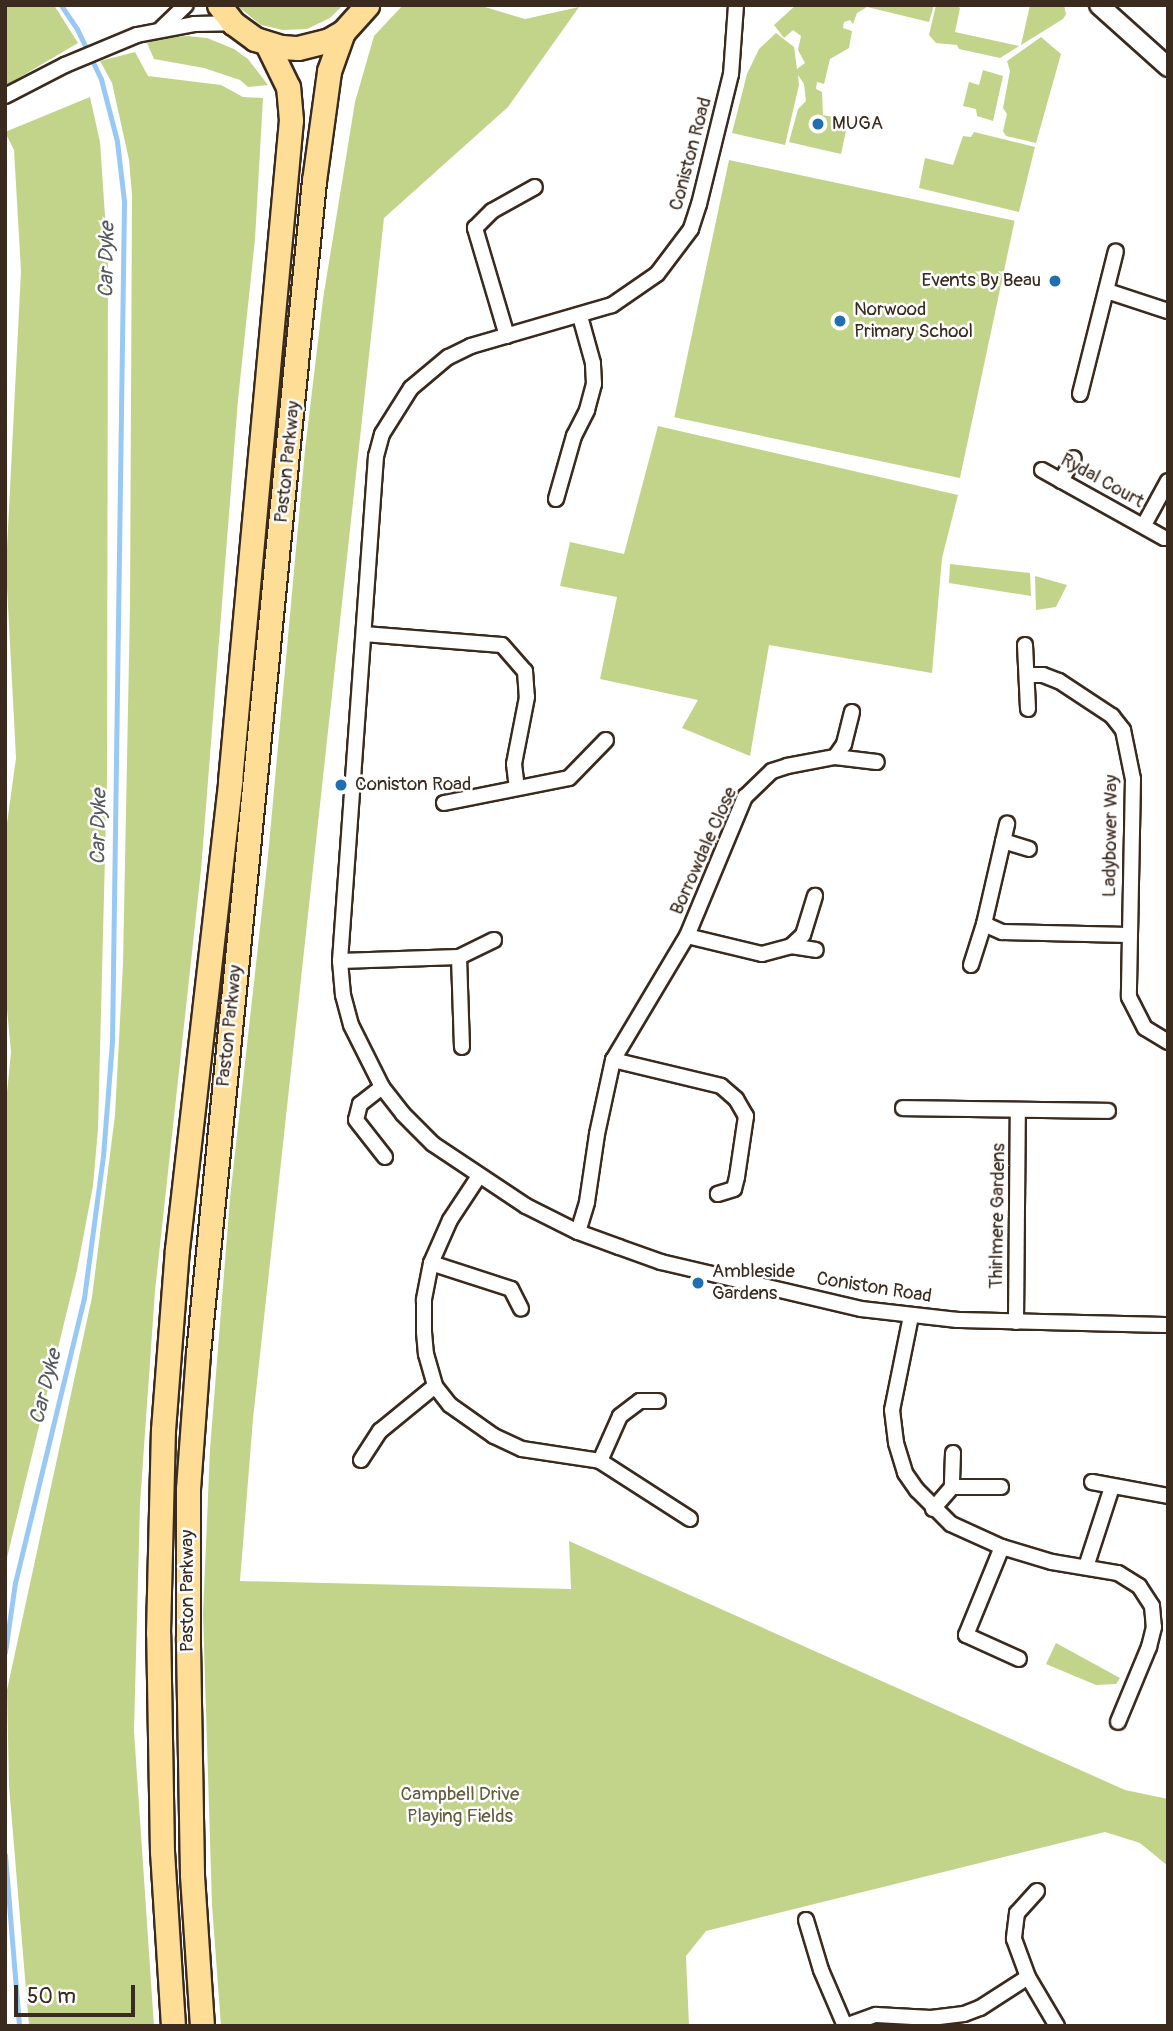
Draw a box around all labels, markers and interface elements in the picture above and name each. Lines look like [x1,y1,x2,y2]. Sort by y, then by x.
street label: Coniston Road [665,95,717,213]
place label: MUGA [832,113,883,135]
marker: MUGA [810,116,826,132]
water label: Car Dyke [94,222,120,298]
place label: Events By Beau [922,270,1041,292]
marker: Events By Beau [1047,273,1063,289]
place label: Norwood Primary School [854,299,973,343]
marker: Norwood Primary School [832,313,848,329]
street label: Paston Parkway [270,400,306,524]
street label: Rydal Court [1056,449,1148,513]
place label: Coniston Road [355,774,471,796]
street label: Ladybower Way [1099,775,1123,897]
marker: Coniston Road [333,777,349,793]
street label: Borrowdale Close [666,784,742,918]
water label: Car Dyke [86,789,112,865]
street label: Paston Parkway [212,964,248,1088]
street label: Thirlmere Gardens [985,1143,1011,1289]
place label: Ambleside Gardens [712,1261,795,1305]
street label: Coniston Road [815,1268,933,1308]
marker: Ambleside Gardens [690,1275,706,1291]
water label: Car Dyke [25,1347,67,1427]
street label: Paston Parkway [177,1530,199,1652]
park label: Campbell Drive Playing Fields [401,1784,519,1828]
scale bar [18,1972,138,2016]
text: 50 m [27,1983,76,2010]

